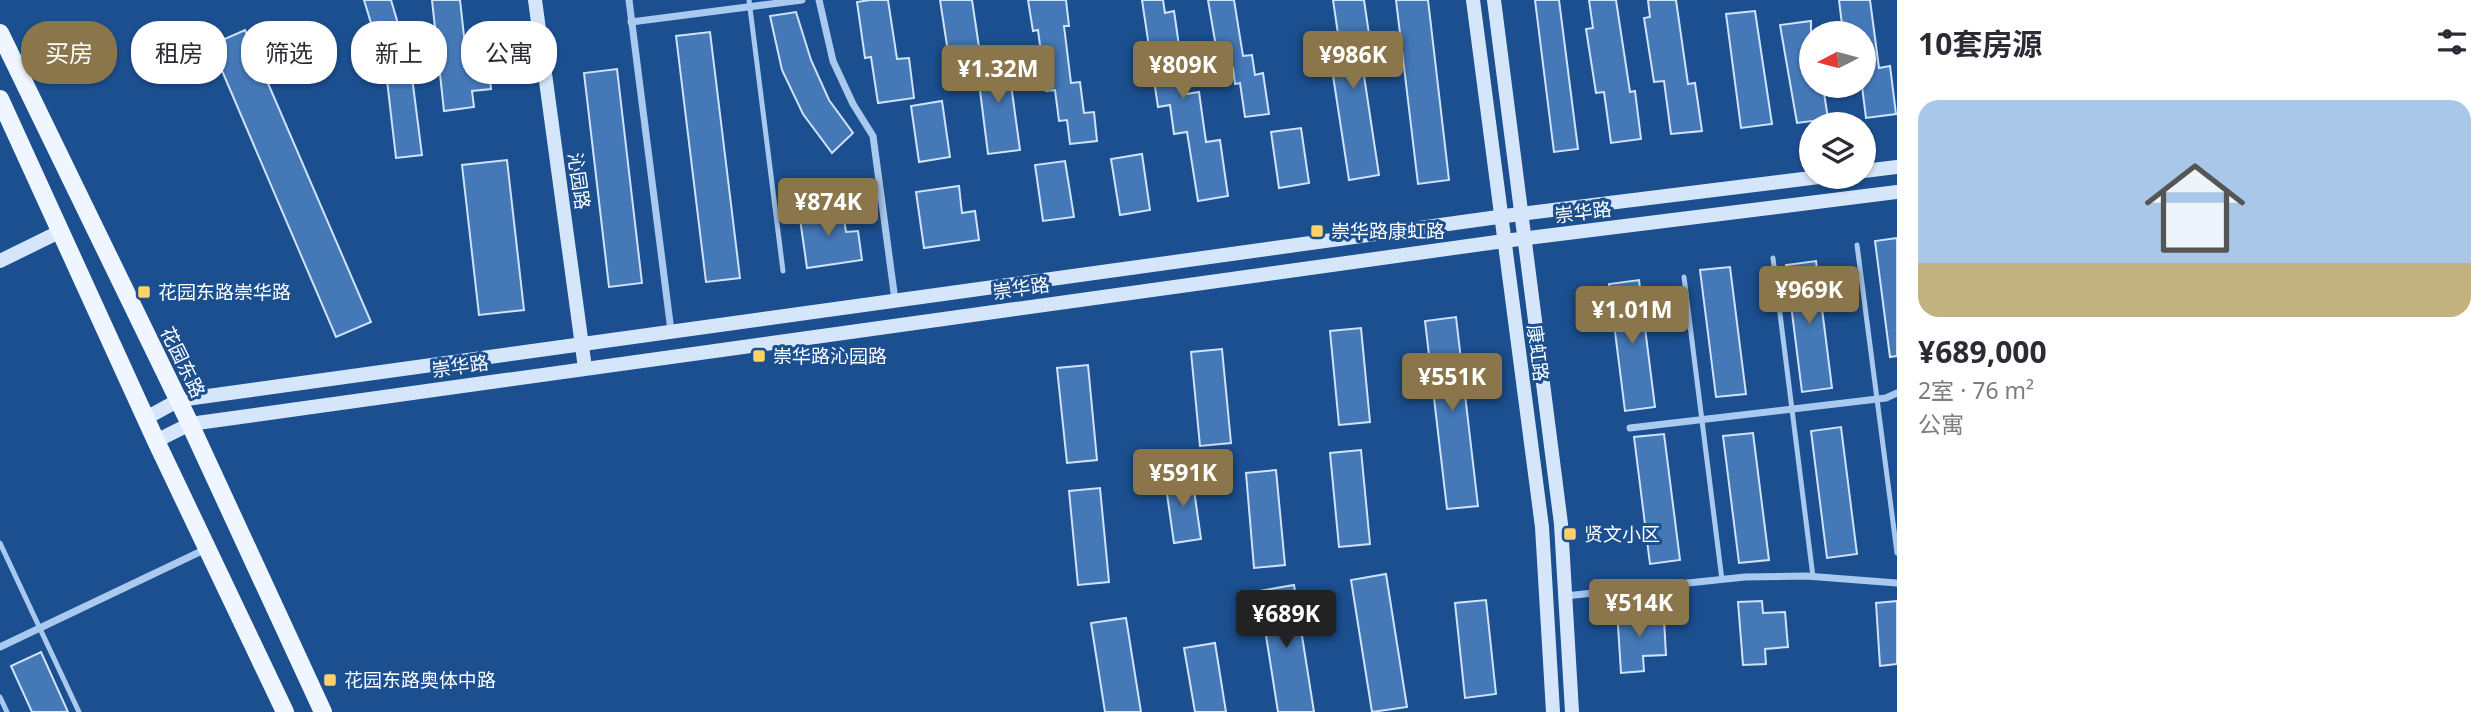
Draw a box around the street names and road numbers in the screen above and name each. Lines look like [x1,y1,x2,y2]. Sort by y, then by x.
street label: 沁园路 [562,151,596,211]
street label: 崇华路 [1553,196,1613,228]
street label: 崇华路 [991,271,1051,305]
street label: 花园东路 [155,322,211,402]
street label: 康虹路 [1522,323,1554,383]
street label: 崇华路 [430,349,490,383]

